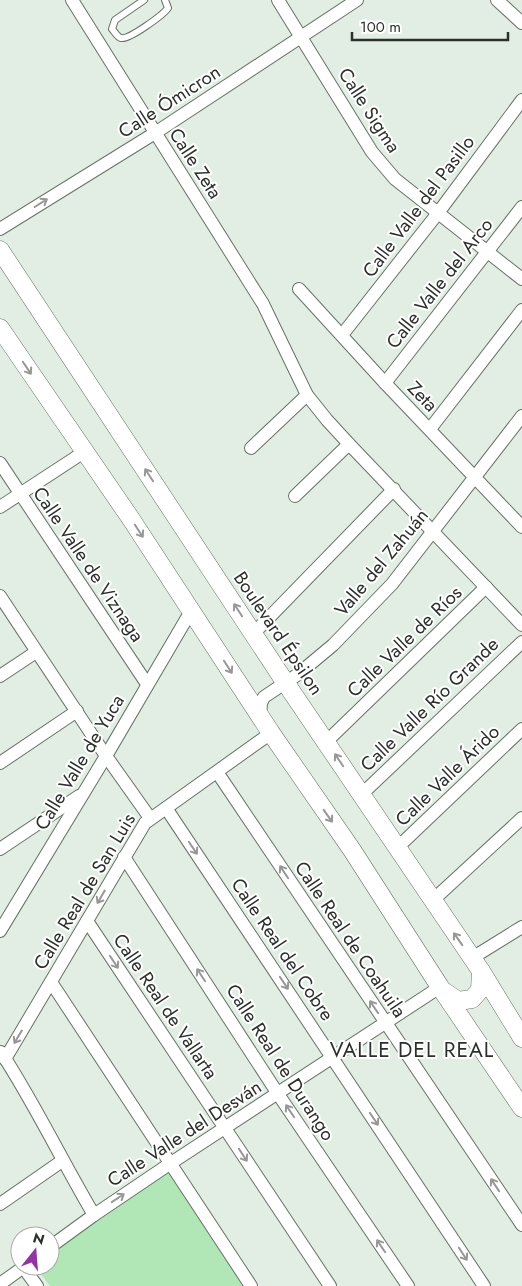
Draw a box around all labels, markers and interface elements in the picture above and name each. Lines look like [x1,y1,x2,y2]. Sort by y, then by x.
scale bar [352,10,508,42]
text: 100 m [360,16,401,38]
street label: Calle Ómicron [113,58,226,145]
street label: Calle Sigma [332,62,407,158]
street label: Calle Zeta [163,123,229,204]
street label: Calle Valle del Pasillo [356,130,481,283]
one-way arrow [34,198,48,208]
street label: Calle Valle del Arco [380,212,499,354]
one-way arrow [22,361,32,375]
street label: Zeta [401,375,444,418]
one-way arrow [144,468,154,482]
street label: Calle Valle de Viznaga [27,481,151,647]
street label: Valle del Zahuán [328,503,435,622]
one-way arrow [134,524,144,538]
street label: Boulevard Épsilon [227,566,330,701]
street label: Calle Valle de Ríos [341,579,468,703]
one-way arrow [233,604,243,618]
street label: Calle Valle Río Grande [354,631,505,778]
one-way arrow [223,660,233,674]
street label: Calle Valle de Yuca [28,689,131,835]
street label: Calle Valle Árido [389,719,505,832]
one-way arrow [334,753,344,767]
street label: Calle Real de San Luis [27,808,142,975]
one-way arrow [323,809,333,823]
one-way arrow [189,841,199,855]
street label: Calle Real de Coahuila [288,856,413,1023]
one-way arrow [278,865,289,879]
street label: Calle Real del Cobre [225,873,341,1026]
one-way arrow [96,890,106,905]
street label: Calle Real de Vallarta [107,928,224,1084]
one-way arrow [453,932,463,946]
one-way arrow [109,954,119,968]
one-way arrow [195,968,206,982]
one-way arrow [279,976,289,990]
street label: Calle Real de Durango [220,979,341,1146]
one-way arrow [369,1000,379,1014]
one-way arrow [12,1030,22,1044]
district label: VALLE DEL REAL [330,1035,494,1065]
street label: Calle Valle del Desván [102,1073,267,1193]
one-way arrow [284,1104,295,1118]
one-way arrow [369,1111,379,1125]
one-way arrow [238,1148,248,1162]
one-way arrow [490,1178,500,1192]
one-way arrow [111,1193,125,1204]
north arrow [10,1226,60,1276]
text: N [31,1227,47,1250]
one-way arrow [376,1239,386,1253]
one-way arrow [459,1247,469,1261]

